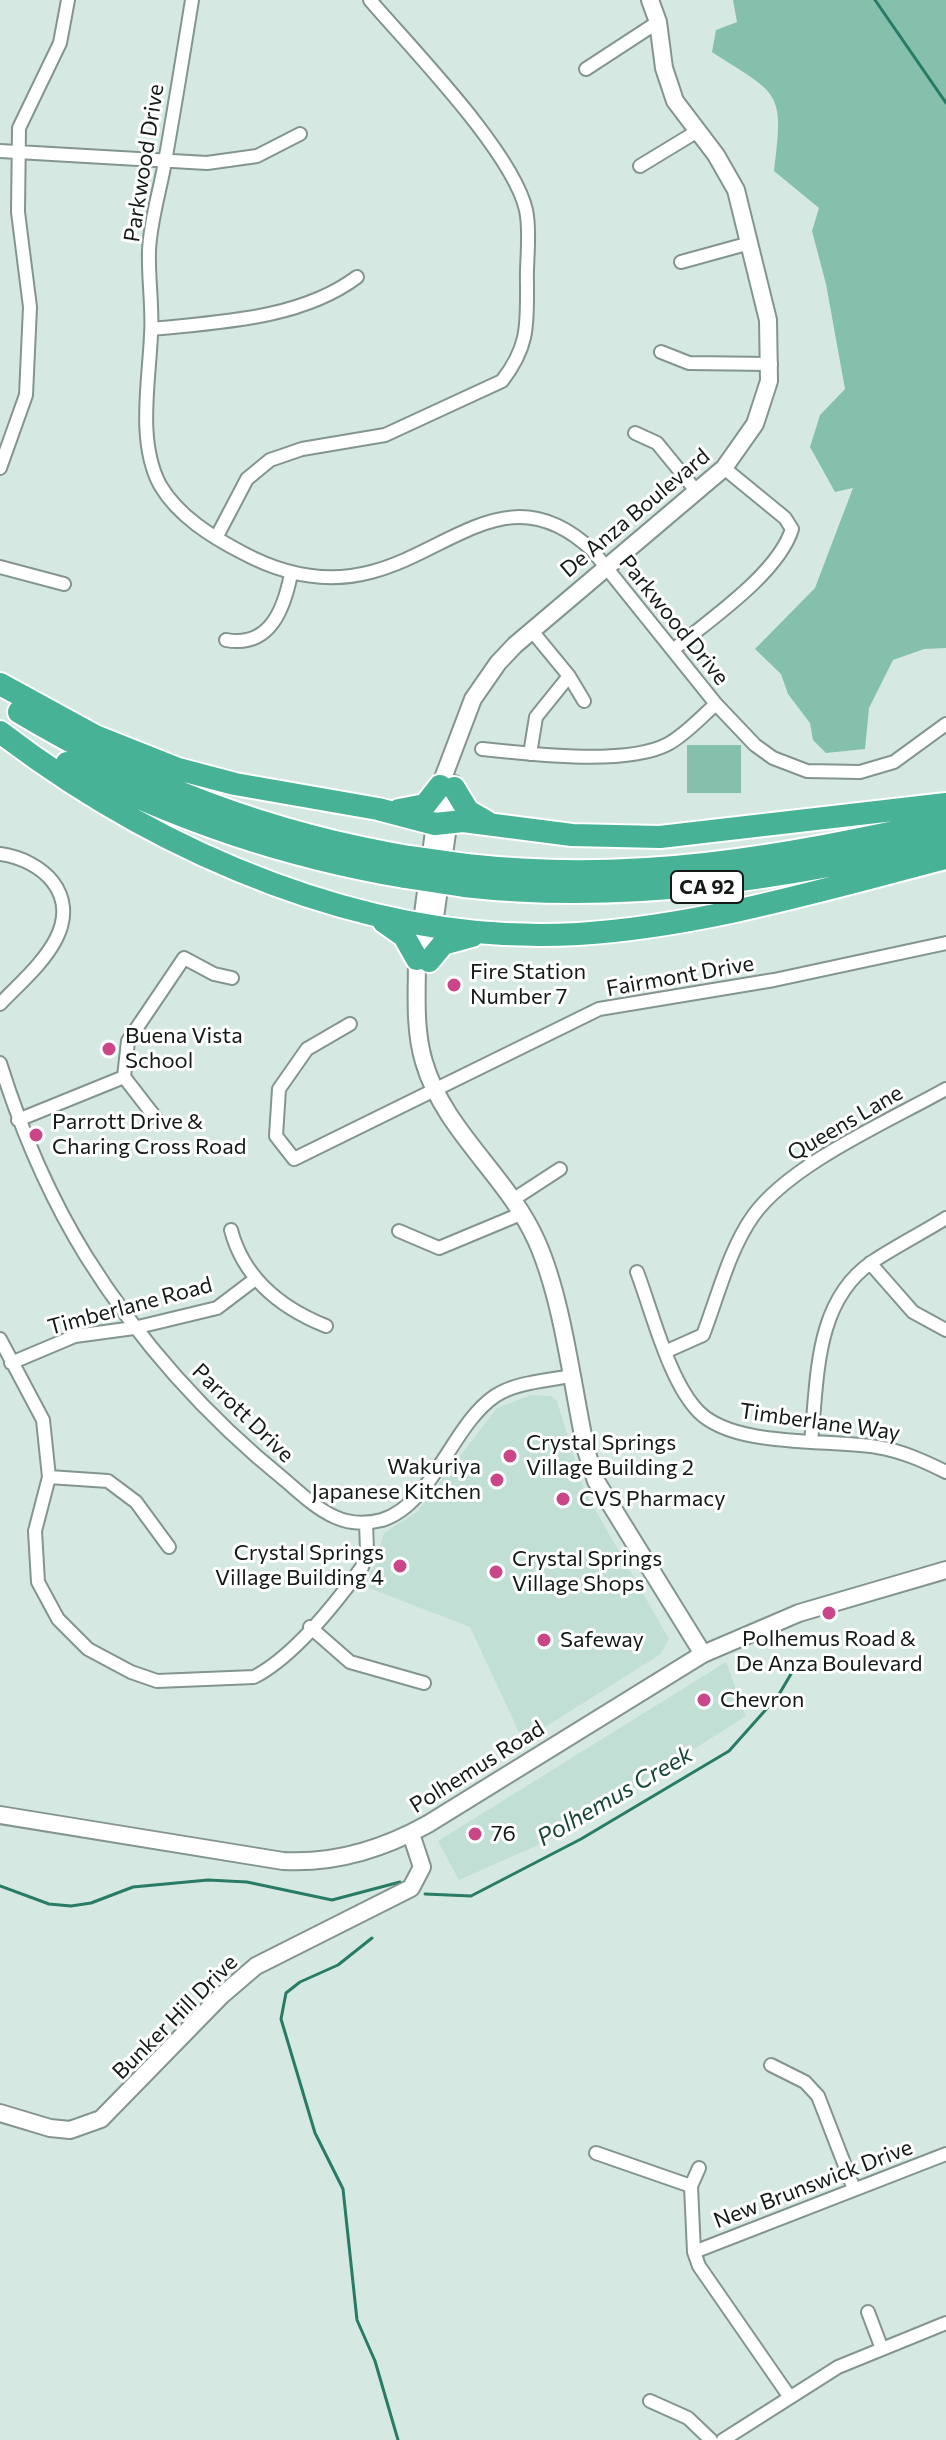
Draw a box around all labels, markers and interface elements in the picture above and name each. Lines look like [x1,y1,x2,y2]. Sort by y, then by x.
street label: Parkwood Drive [118,82,170,244]
street label: De Anza Boulevard [555,443,715,583]
street label: Parkwood Drive [614,550,734,690]
road number: CA 92 [671,871,743,903]
street label: Fairmont Drive [604,950,756,1002]
place label: Fire Station Number 7 [470,959,586,1010]
marker: Fire Station Number 7 [445,976,463,994]
place label: Buena Vista School [125,1023,243,1074]
marker: Buena Vista School [100,1040,118,1058]
street label: Queens Lane [783,1079,907,1167]
place label: Parrott Drive & Charing Cross Road [52,1109,246,1160]
marker: Parrott Drive & Charing Cross Road [27,1126,45,1144]
street label: Timberlane Road [45,1271,215,1341]
street label: Parrott Drive [187,1358,299,1468]
street label: Timberlane Way [738,1398,902,1446]
place label: Crystal Springs Village Building 2 [526,1430,694,1482]
marker: Crystal Springs Village Building 2 [501,1447,519,1465]
place label: Wakuriya Japanese Kitchen [312,1454,481,1506]
marker: Wakuriya Japanese Kitchen [488,1471,506,1489]
place label: CVS Pharmacy [579,1486,726,1512]
marker: CVS Pharmacy [554,1490,572,1508]
place label: Crystal Springs Village Building 4 [215,1540,384,1592]
place label: Crystal Springs Village Shops [512,1546,662,1598]
marker: Crystal Springs Village Building 4 [391,1557,409,1575]
marker: Crystal Springs Village Shops [487,1563,505,1581]
marker: Polhemus Road & De Anza Boulevard [820,1604,838,1622]
place label: Polhemus Road & De Anza Boulevard [736,1626,922,1678]
place label: Safeway [560,1627,644,1653]
marker: Safeway [535,1631,553,1649]
place label: Chevron [720,1687,804,1713]
marker: Chevron [695,1691,713,1709]
street label: Polhemus Road [405,1715,549,1819]
water label: Polhemus Creek [532,1740,698,1852]
place label: 76 [491,1821,516,1847]
marker: 76 [466,1825,484,1843]
street label: Bunker Hill Drive [107,1949,243,2085]
street label: New Brunswick Drive [710,2134,916,2234]

